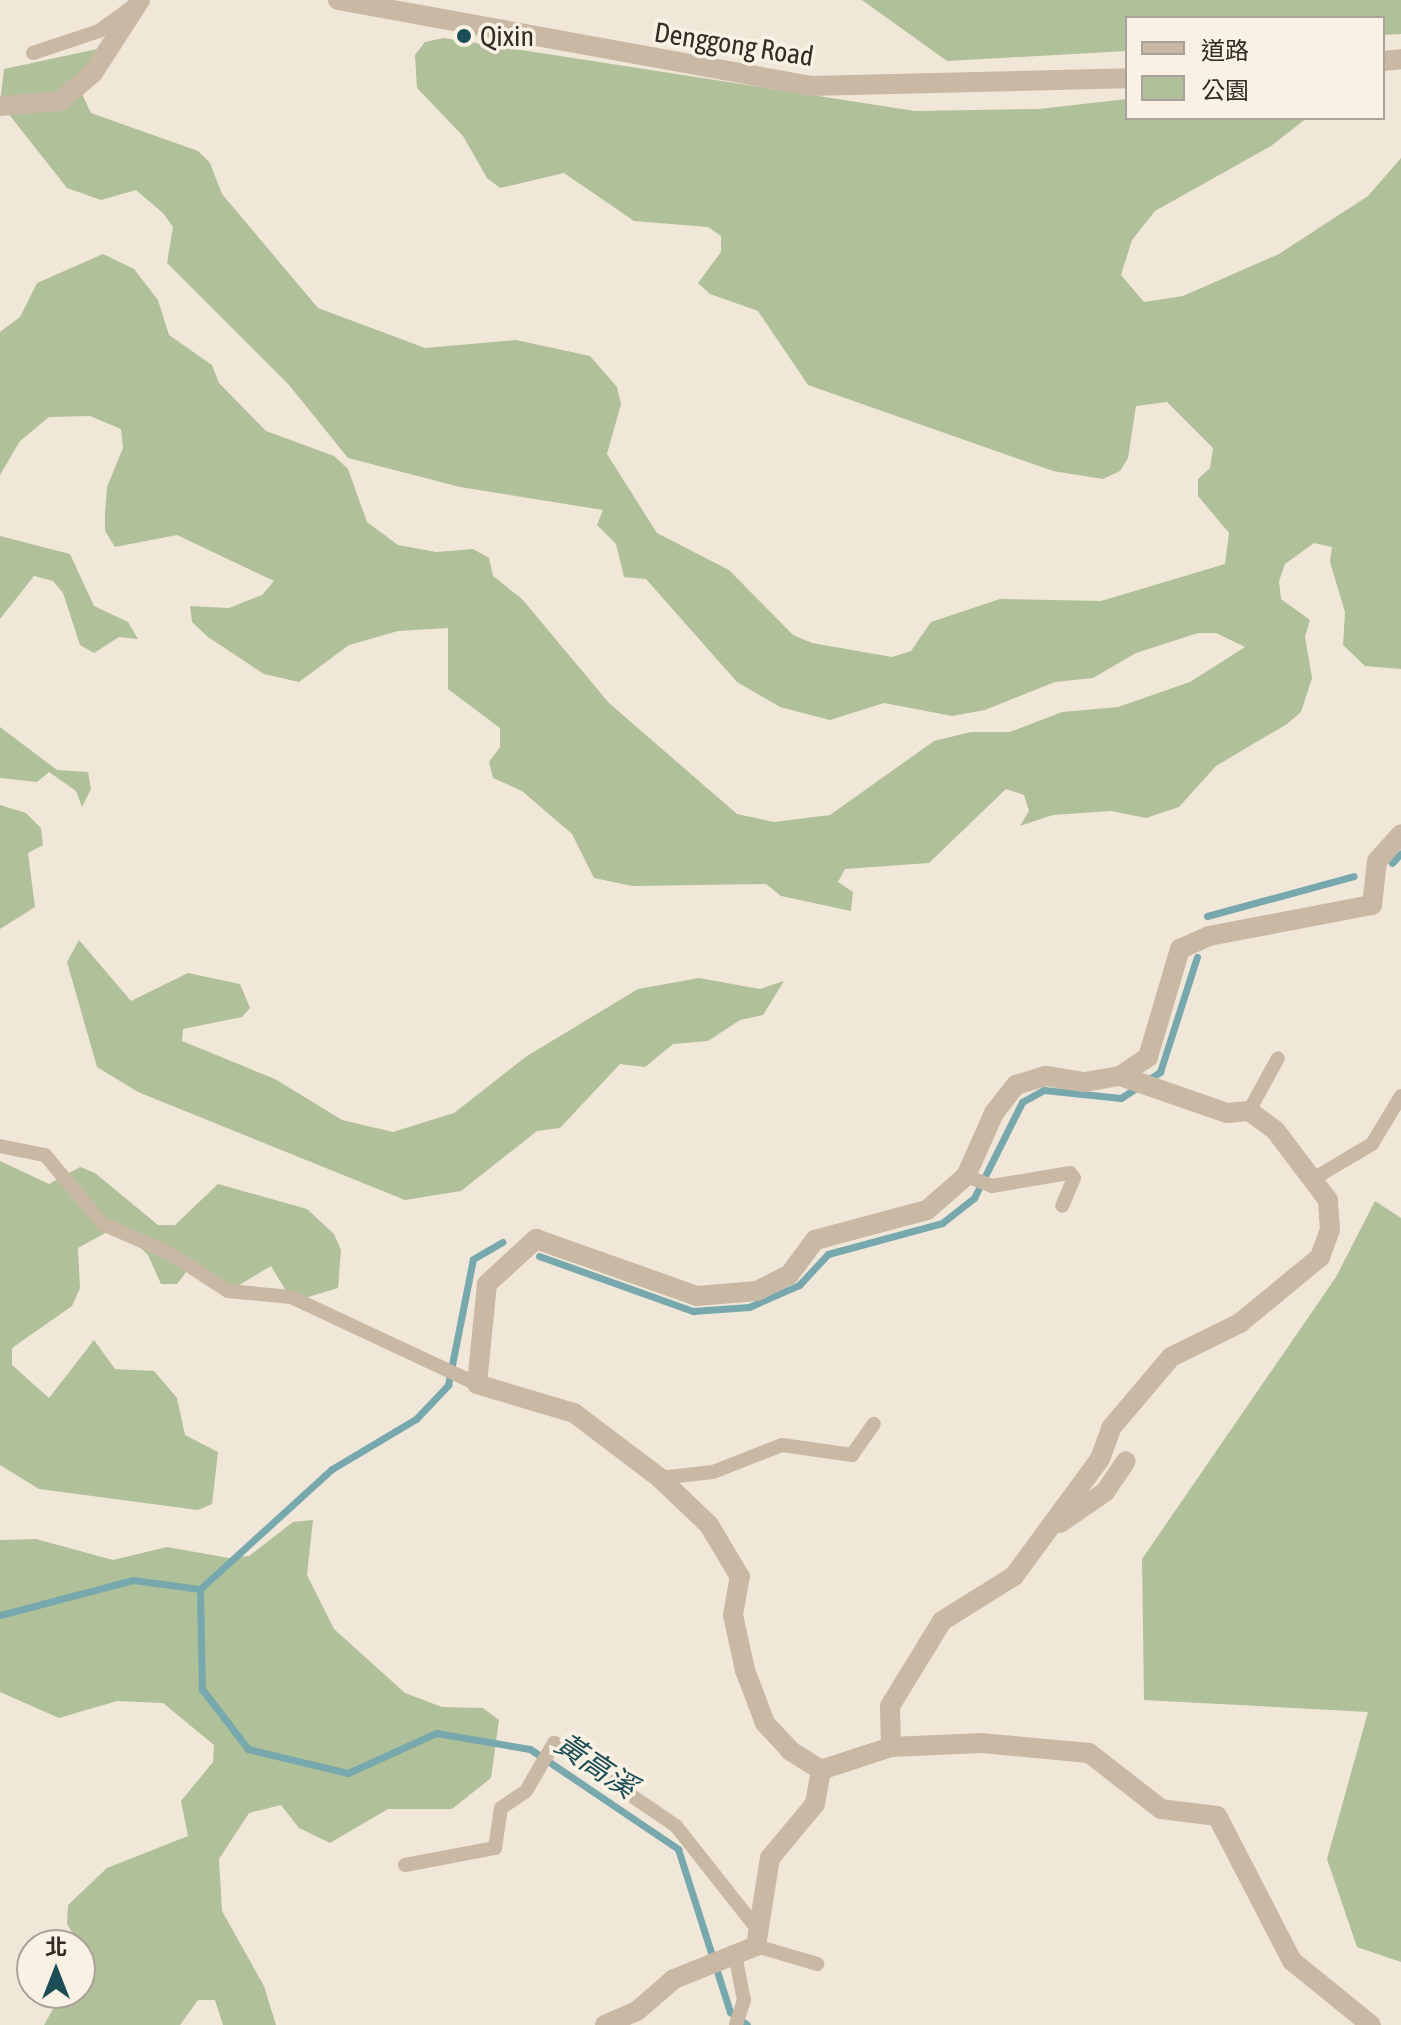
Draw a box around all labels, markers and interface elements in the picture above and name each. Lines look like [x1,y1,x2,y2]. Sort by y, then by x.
street label: Denggong Road [652,15,816,73]
legend [1125,16,1385,120]
place label: Qixin [480,19,534,53]
marker: Qixin [455,27,473,45]
text: 道路 [1201,37,1249,64]
text: 公園 [1201,77,1249,104]
water label: 黃高溪 [549,1725,643,1805]
north arrow [16,1929,96,2009]
text: 北 [45,1934,67,1960]

